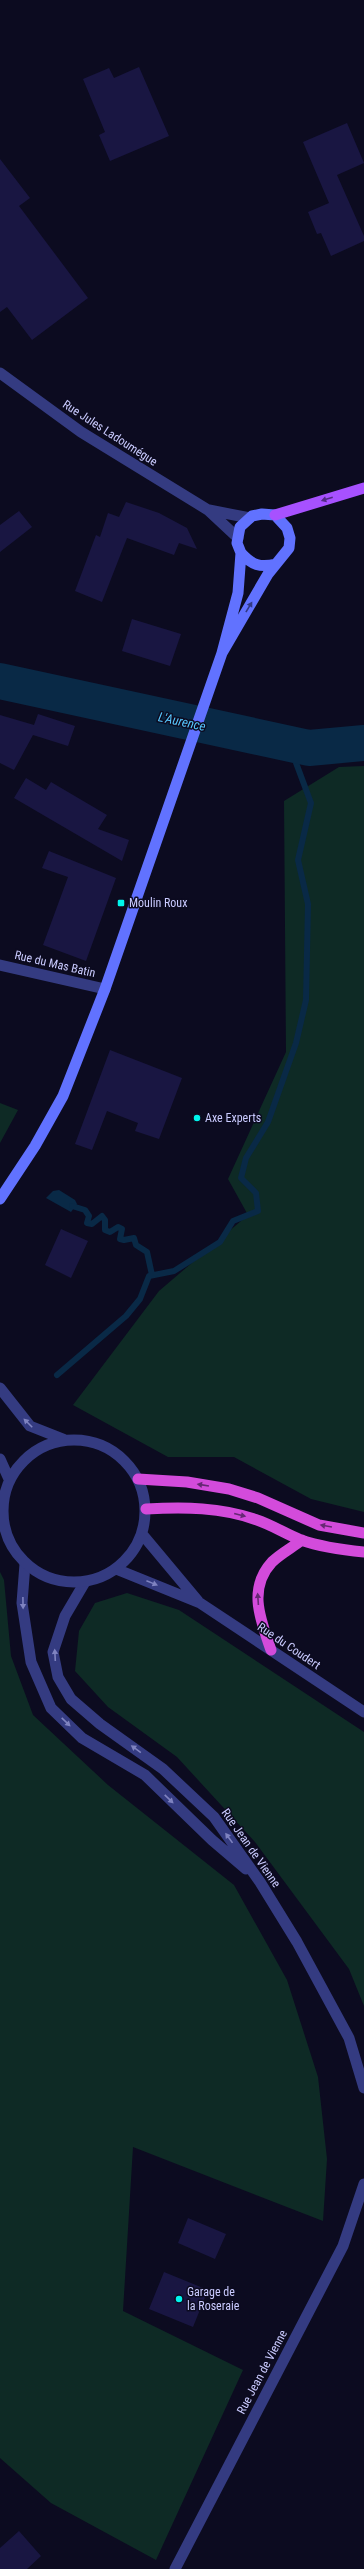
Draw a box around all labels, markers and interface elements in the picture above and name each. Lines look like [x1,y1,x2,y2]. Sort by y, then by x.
street label: Rue Jules Ladoumégue [60,397,160,469]
one-way arrow [320,496,332,502]
one-way arrow [245,601,252,613]
water label: L'Aurence [157,709,207,734]
place label: Moulin Roux [129,896,187,910]
marker: Moulin Roux [116,898,126,908]
street label: Rue du Mas Batin [13,948,97,980]
place label: Axe Experts [205,1111,261,1125]
marker: Axe Experts [192,1113,202,1123]
one-way arrow [23,1418,33,1427]
one-way arrow [197,1482,209,1488]
one-way arrow [234,1512,246,1518]
one-way arrow [319,1523,332,1529]
one-way arrow [147,1581,159,1587]
one-way arrow [254,1593,261,1605]
one-way arrow [20,1597,26,1610]
street label: Rue du Coudert [255,1620,323,1672]
one-way arrow [51,1649,58,1661]
one-way arrow [61,1717,71,1727]
one-way arrow [130,1745,141,1753]
one-way arrow [164,1794,174,1804]
street label: Rue Jean de Vienne [219,1806,284,1890]
one-way arrow [225,1833,233,1844]
place label: Garage de la Roseraie [187,2285,240,2313]
marker: Garage de la Roseraie [174,2294,184,2304]
street label: Rue Jean de Vienne [234,2327,290,2416]

